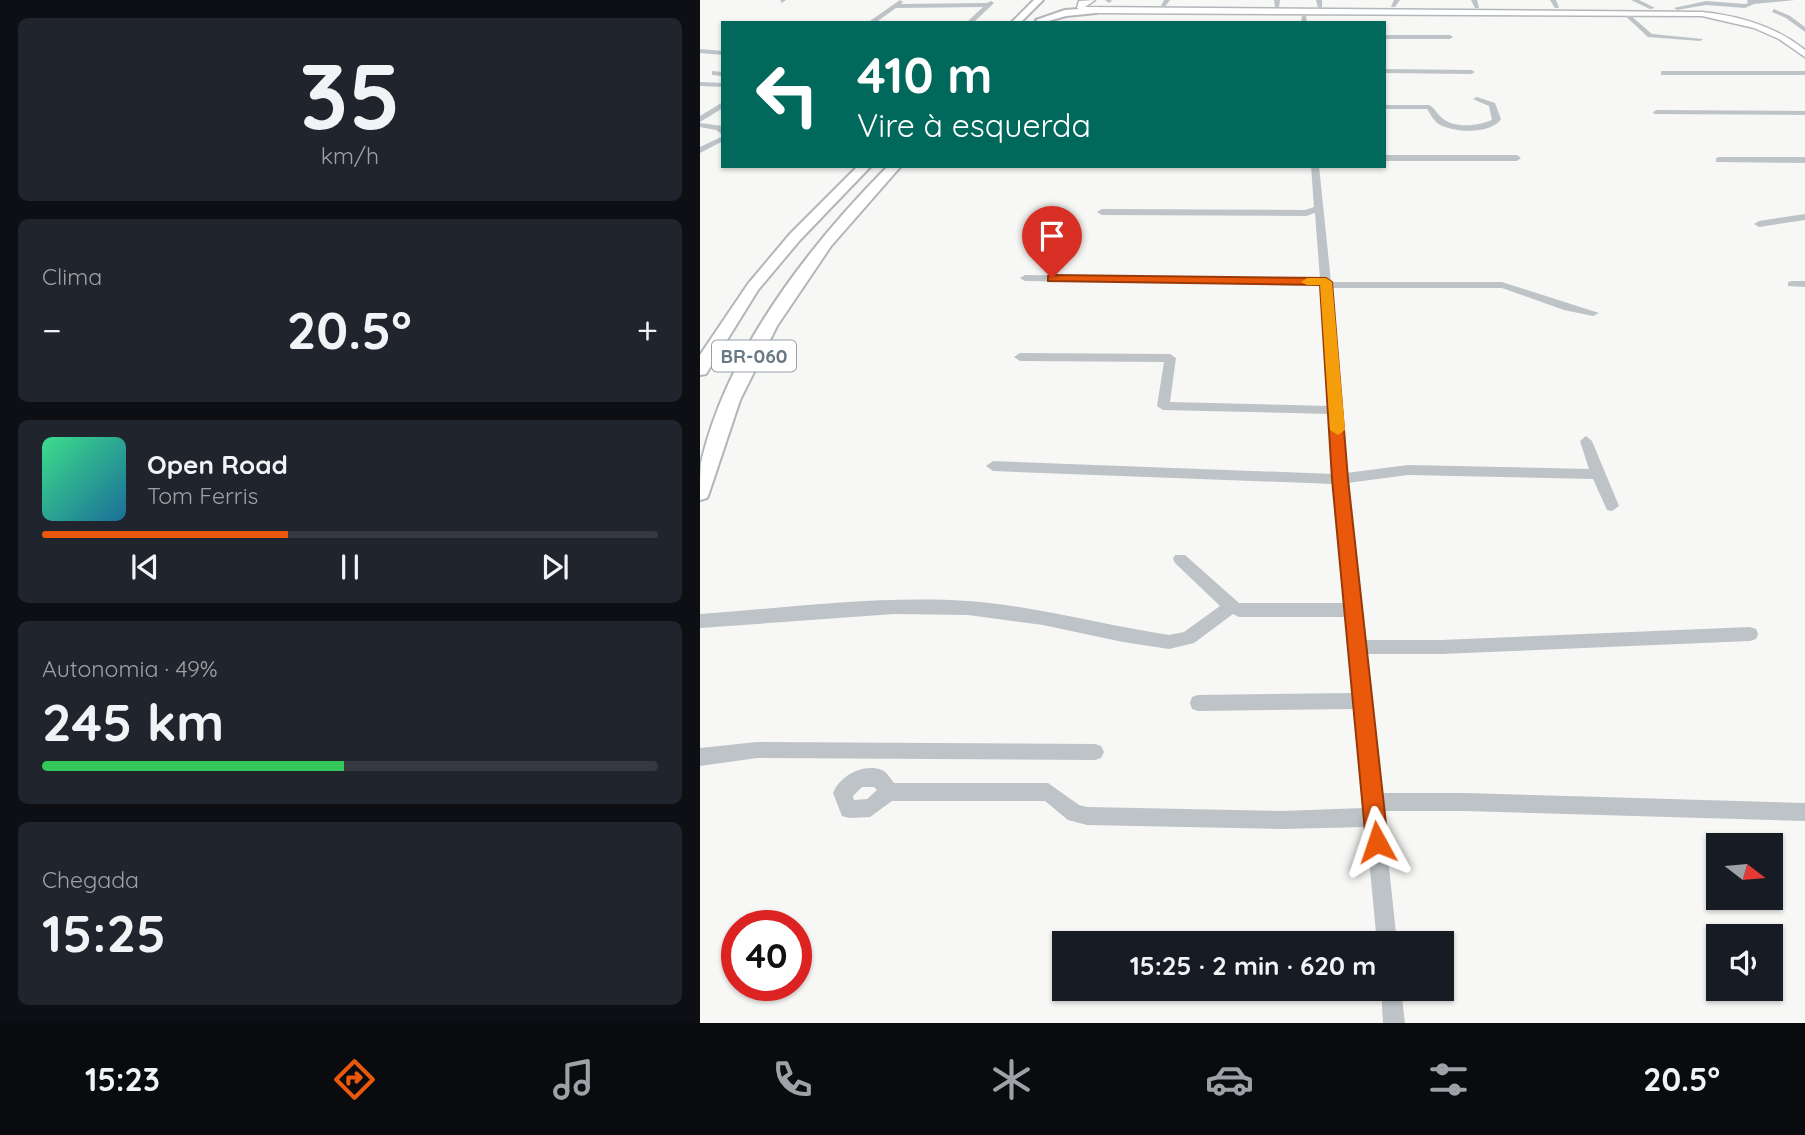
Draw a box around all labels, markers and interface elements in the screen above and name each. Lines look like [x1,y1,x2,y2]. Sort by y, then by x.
text: 35 [299,38,401,152]
text: 410 m [857,44,992,105]
icon: left [742,49,833,140]
text: Vire à esquerda [857,105,1091,145]
text: km/h [321,141,379,170]
pin [1022,206,1082,278]
icon: arrive [1033,217,1071,255]
text: Clima [42,262,102,291]
text: 20.5° [287,297,412,362]
text: − [42,306,62,354]
text: + [637,306,658,354]
road number: BR-060 [712,340,796,372]
text: Open Road [147,448,288,481]
text: Tom Ferris [147,481,258,510]
icon: previous [126,548,164,586]
icon: pause [331,548,369,586]
icon: next [536,548,574,586]
text: Autonomia · 49% [42,654,218,683]
text: 245 km [42,689,224,754]
position arrow [1340,805,1414,879]
north arrow [1706,833,1783,910]
map controls [1706,833,1783,1001]
text: Chegada [42,865,139,894]
text: 15:25 [42,900,166,965]
speed limit sign: 40 [721,910,812,1001]
button: sound [1706,924,1783,1001]
text: 15:25 · 2 min · 620 m [1130,949,1376,982]
icon: directions [330,1055,379,1104]
icon: music [549,1055,598,1104]
icon: phone [768,1055,817,1104]
icon: climate [987,1055,1036,1104]
icon: car [1205,1055,1254,1104]
icon: filters [1424,1055,1473,1104]
text: 15:23 [85,1059,160,1099]
text: 20.5° [1643,1059,1720,1099]

